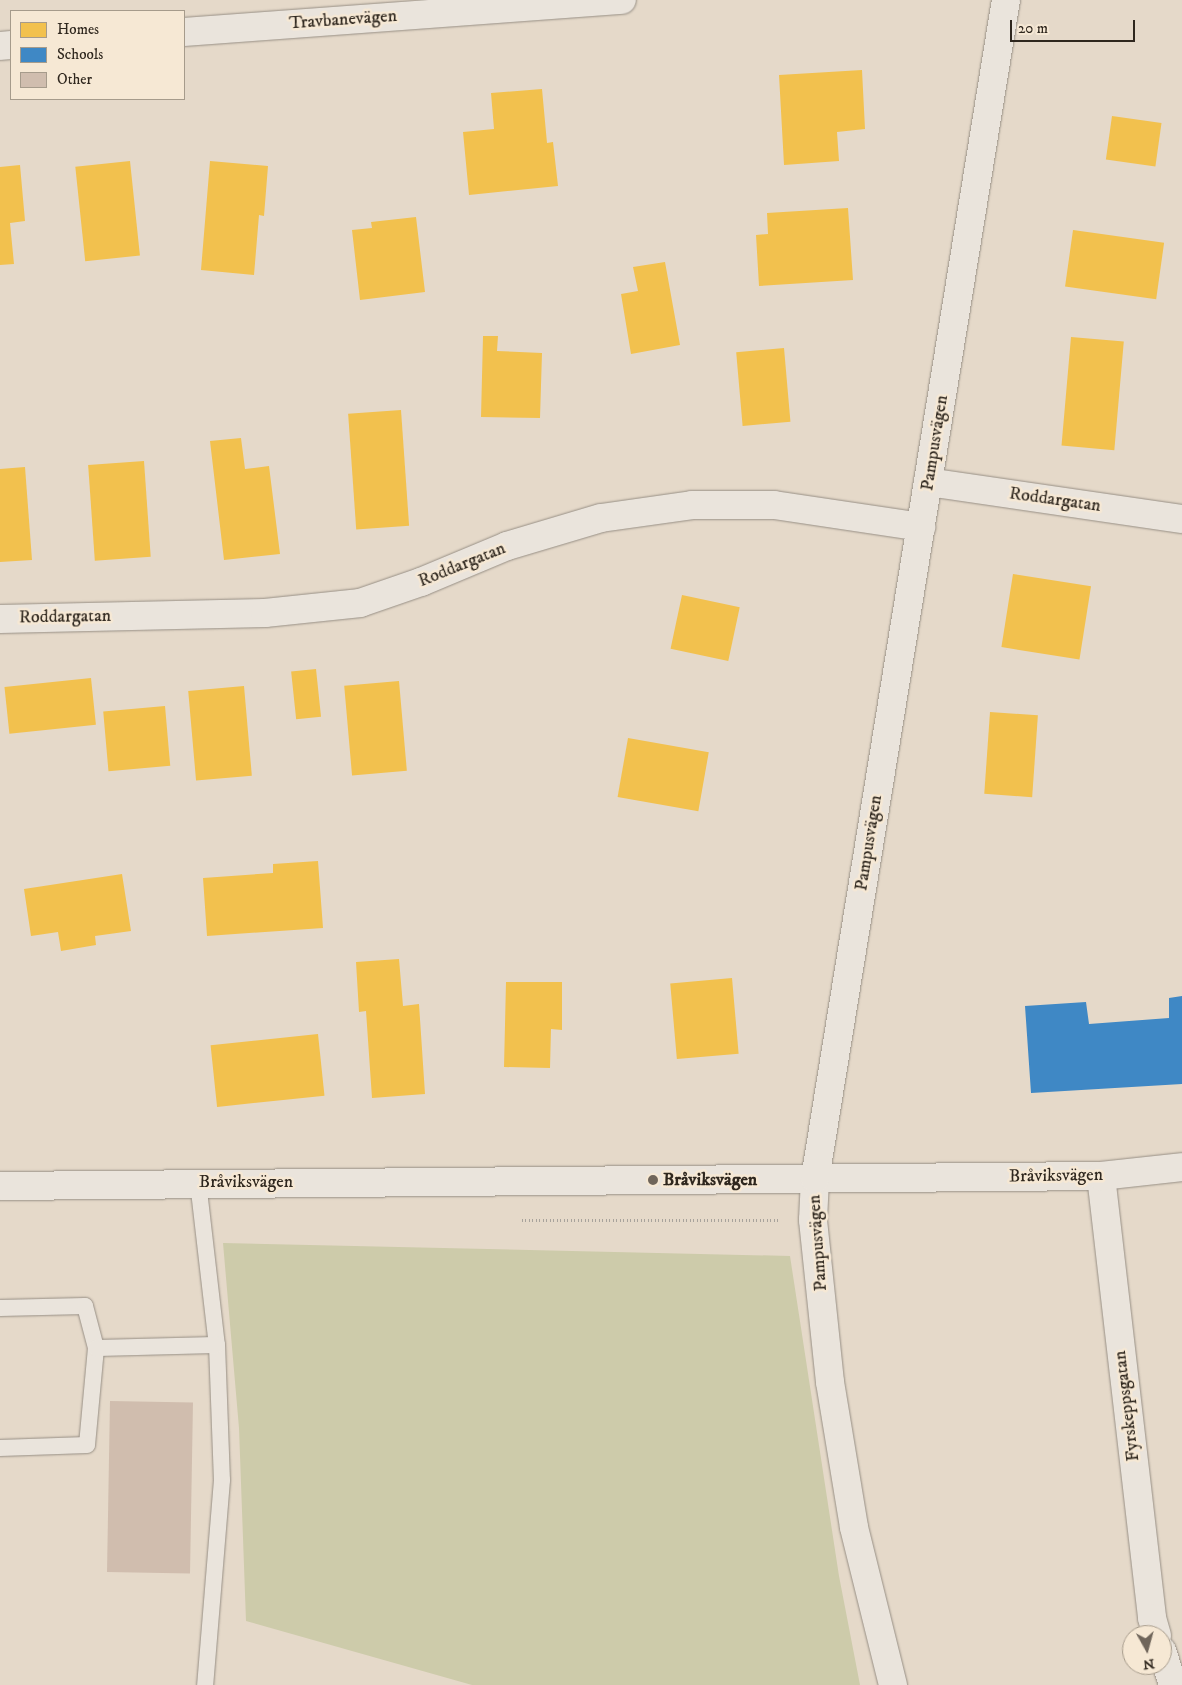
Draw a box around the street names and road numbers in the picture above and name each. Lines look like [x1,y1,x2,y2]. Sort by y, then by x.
street label: Travbanevägen [288,5,398,35]
street label: Pampusvägen [917,394,953,492]
street label: Roddargatan [1008,483,1102,517]
street label: Roddargatan [415,538,509,592]
street label: Roddargatan [19,605,111,629]
street label: Pampusvägen [851,794,887,892]
street label: Bråviksvägen [1009,1164,1103,1188]
street label: Bråviksvägen [199,1171,293,1193]
street label: Pampusvägen [804,1194,832,1292]
street label: Fyrskeppsgatan [1109,1349,1145,1463]

